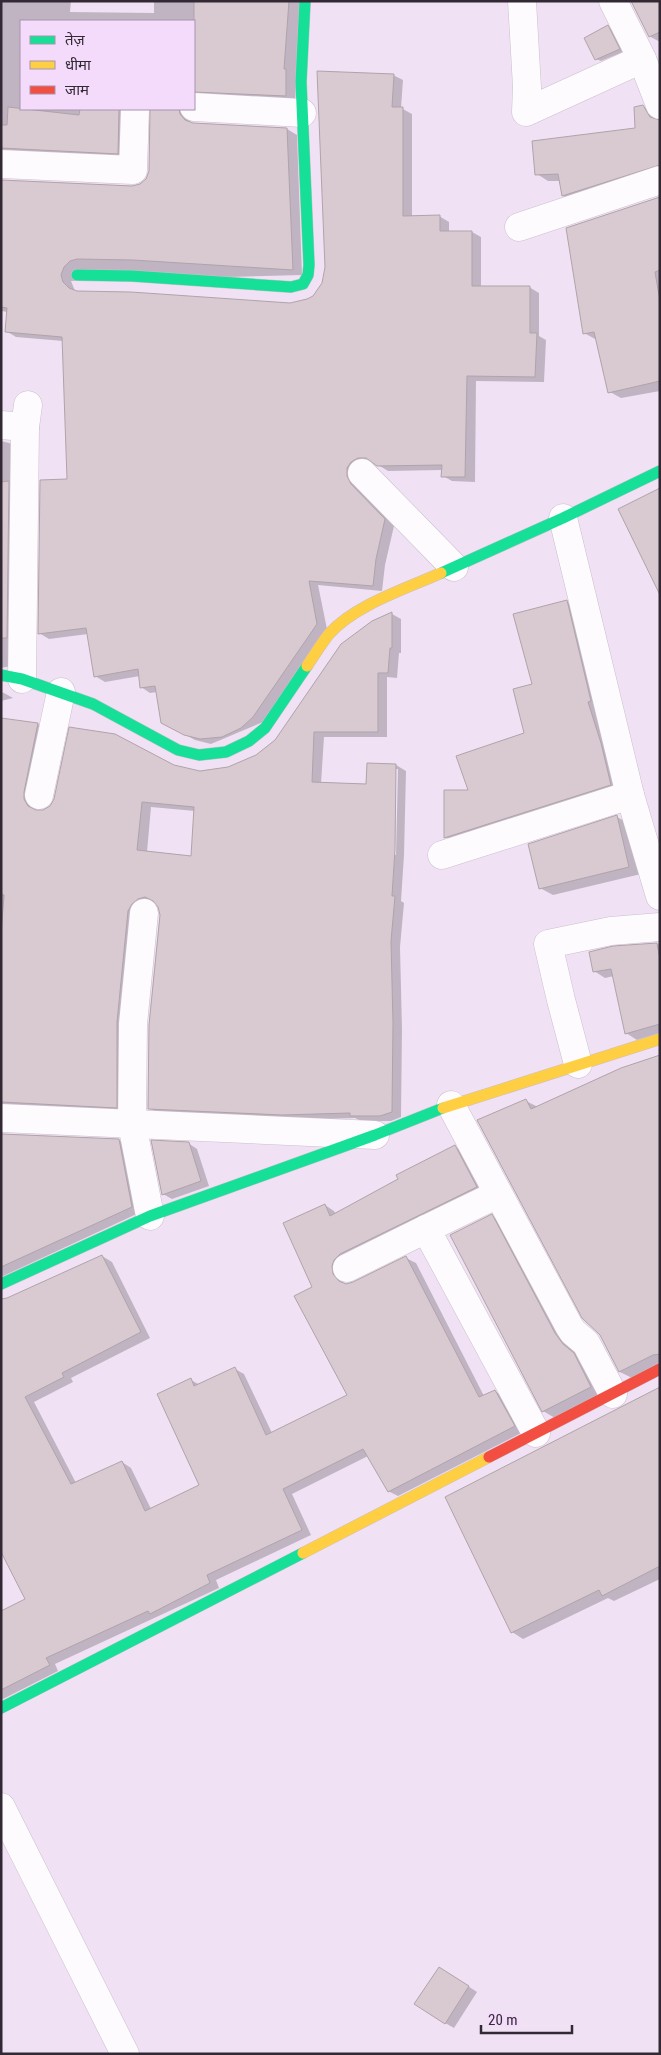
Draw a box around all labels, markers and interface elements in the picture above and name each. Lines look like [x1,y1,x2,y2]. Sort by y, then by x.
legend [20,20,195,110]
text: तेज़ [65,31,86,49]
text: धीमा [65,56,92,74]
text: जाम [65,81,90,99]
scale bar [481,2002,572,2034]
text: 20 m [488,2011,518,2029]

